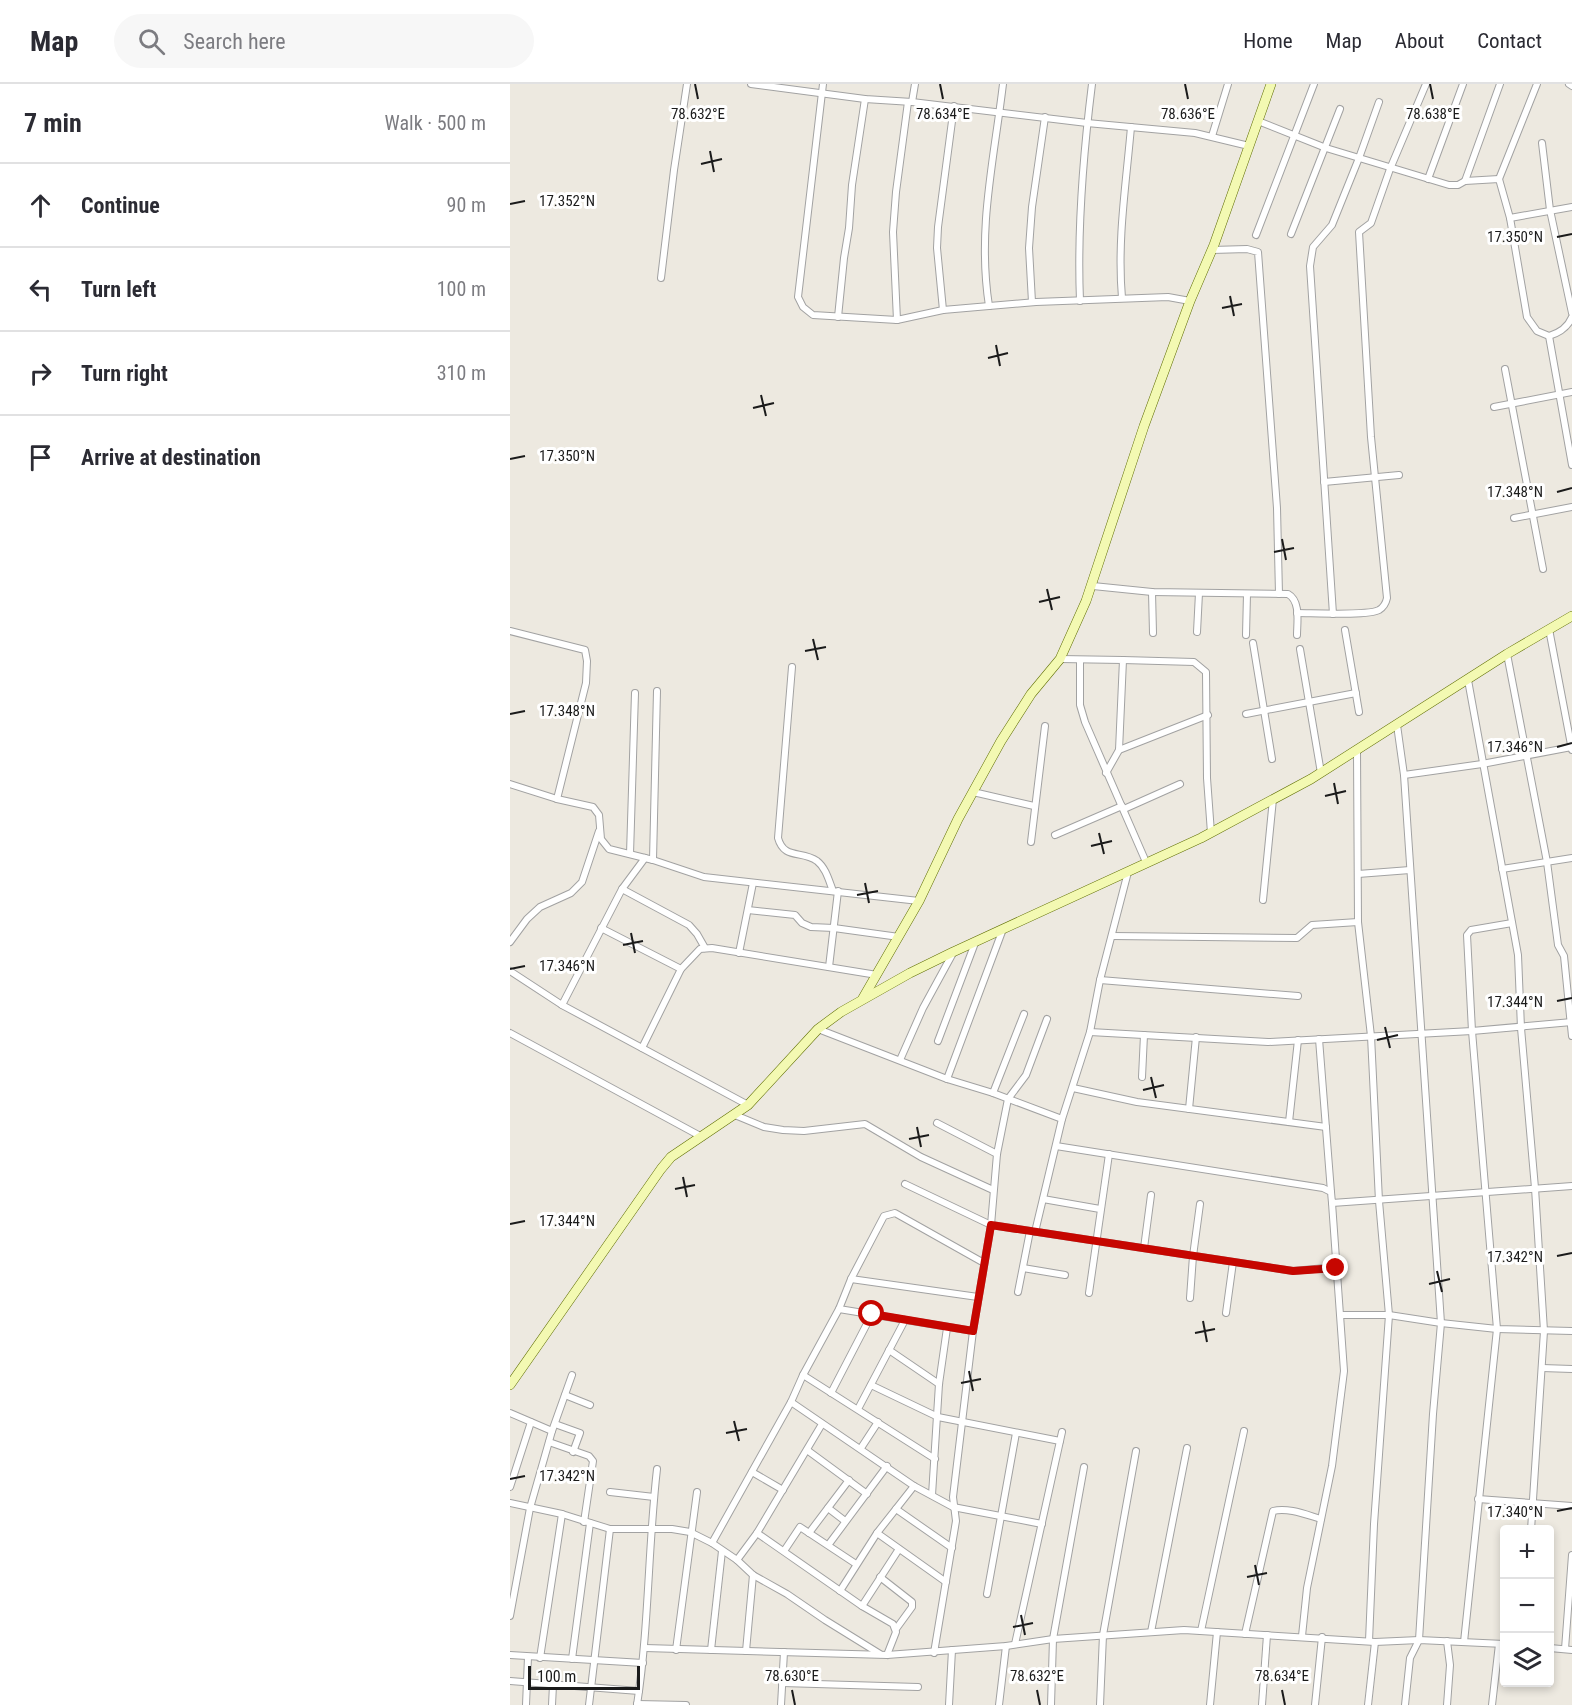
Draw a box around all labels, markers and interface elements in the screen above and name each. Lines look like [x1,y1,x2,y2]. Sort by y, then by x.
search box [114,14,534,68]
text: Map [30,25,78,58]
icon: search [135,25,168,58]
text: Search here [183,29,286,54]
text: Home [1243,29,1293,53]
text: Map [1326,29,1362,53]
text: About [1395,29,1444,53]
text: Contact [1477,29,1542,53]
text: 78.632°E [671,105,725,123]
text: 78.634°E [916,105,970,123]
text: 78.636°E [1161,105,1215,123]
text: 78.638°E [1406,105,1460,123]
text: 7 min [24,108,82,138]
text: Walk · 500 m [385,111,486,135]
icon: ahead [24,189,57,222]
text: 17.352°N [539,192,595,210]
text: Continue [81,193,160,218]
text: 90 m [447,193,486,217]
text: 17.350°N [1487,228,1543,246]
icon: left [24,273,57,306]
text: Turn left [81,277,156,302]
text: 100 m [437,277,486,301]
icon: right [24,357,57,390]
text: Turn right [81,361,168,386]
text: 310 m [437,361,486,385]
icon: arrive [24,441,57,474]
text: Arrive at destination [81,445,261,470]
text: 17.350°N [539,447,595,465]
text: 17.348°N [1487,483,1543,501]
text: 17.348°N [539,702,595,720]
text: 17.346°N [1487,738,1543,756]
text: 17.346°N [539,957,595,975]
text: 17.344°N [1487,993,1543,1011]
text: 17.344°N [539,1212,595,1230]
text: 17.342°N [1487,1248,1543,1266]
route end [1322,1254,1348,1280]
route start [858,1300,884,1326]
text: 17.342°N [539,1467,595,1485]
text: 17.340°N [1487,1503,1543,1521]
map controls [1500,1525,1554,1687]
button: + [1500,1525,1554,1579]
button: − [1500,1579,1554,1633]
button: layers [1500,1633,1554,1687]
scale bar [528,1663,640,1690]
text: 100 m [537,1667,576,1686]
text: 78.630°E [765,1667,819,1685]
text: 78.632°E [1010,1667,1064,1685]
text: 78.634°E [1255,1667,1309,1685]

